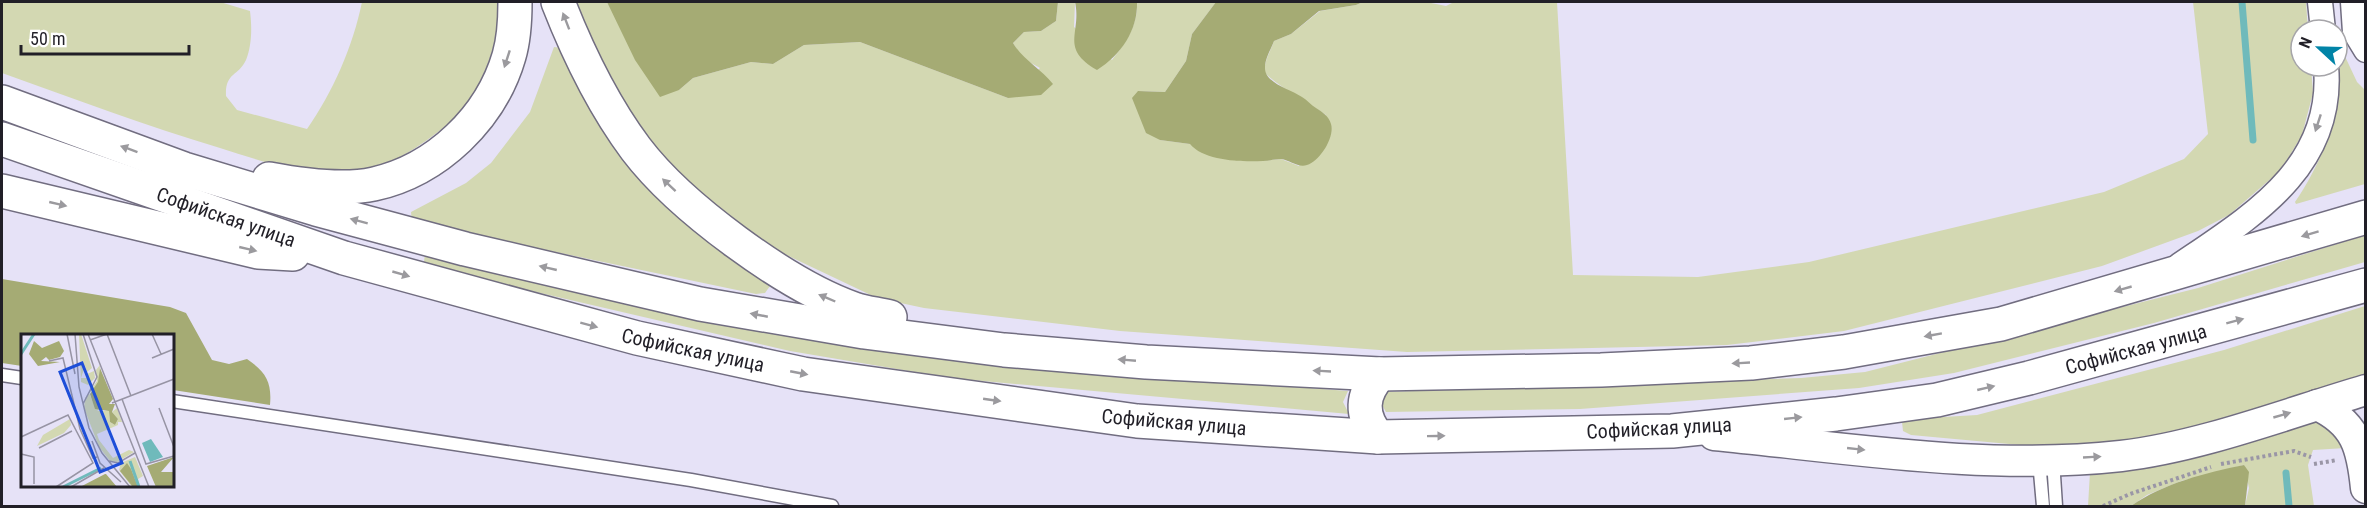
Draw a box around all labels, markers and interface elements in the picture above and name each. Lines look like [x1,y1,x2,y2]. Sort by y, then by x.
one-way arrow [560,12,570,30]
scale bar [21,18,189,56]
north arrow [2289,18,2349,78]
text: 50 m [30,28,65,49]
text: N [2295,34,2316,51]
one-way arrow [502,50,511,68]
one-way arrow [2313,114,2323,132]
one-way arrow [120,143,138,153]
one-way arrow [663,178,677,192]
street label: Софийская улица [153,182,299,252]
one-way arrow [49,200,68,210]
one-way arrow [350,215,368,225]
one-way arrow [2300,230,2318,239]
one-way arrow [239,245,257,255]
one-way arrow [539,263,557,273]
one-way arrow [392,270,410,279]
one-way arrow [2113,285,2131,294]
one-way arrow [818,293,836,302]
one-way arrow [749,310,768,319]
one-way arrow [2225,316,2244,326]
street label: Софийская улица [2063,319,2209,379]
one-way arrow [579,321,598,331]
street label: Софийская улица [619,323,767,377]
one-way arrow [1924,331,1943,340]
inset map [21,334,174,487]
one-way arrow [1117,355,1136,365]
one-way arrow [1731,358,1750,368]
one-way arrow [1312,366,1331,375]
one-way arrow [790,369,809,378]
one-way arrow [1976,383,1995,393]
one-way arrow [983,396,1002,405]
street label: Софийская улица [1101,404,1247,440]
one-way arrow [2273,410,2291,419]
street label: Софийская улица [1586,412,1732,444]
one-way arrow [1784,413,1803,423]
one-way arrow [1427,431,1446,441]
one-way arrow [1846,444,1865,454]
one-way arrow [2083,453,2102,462]

